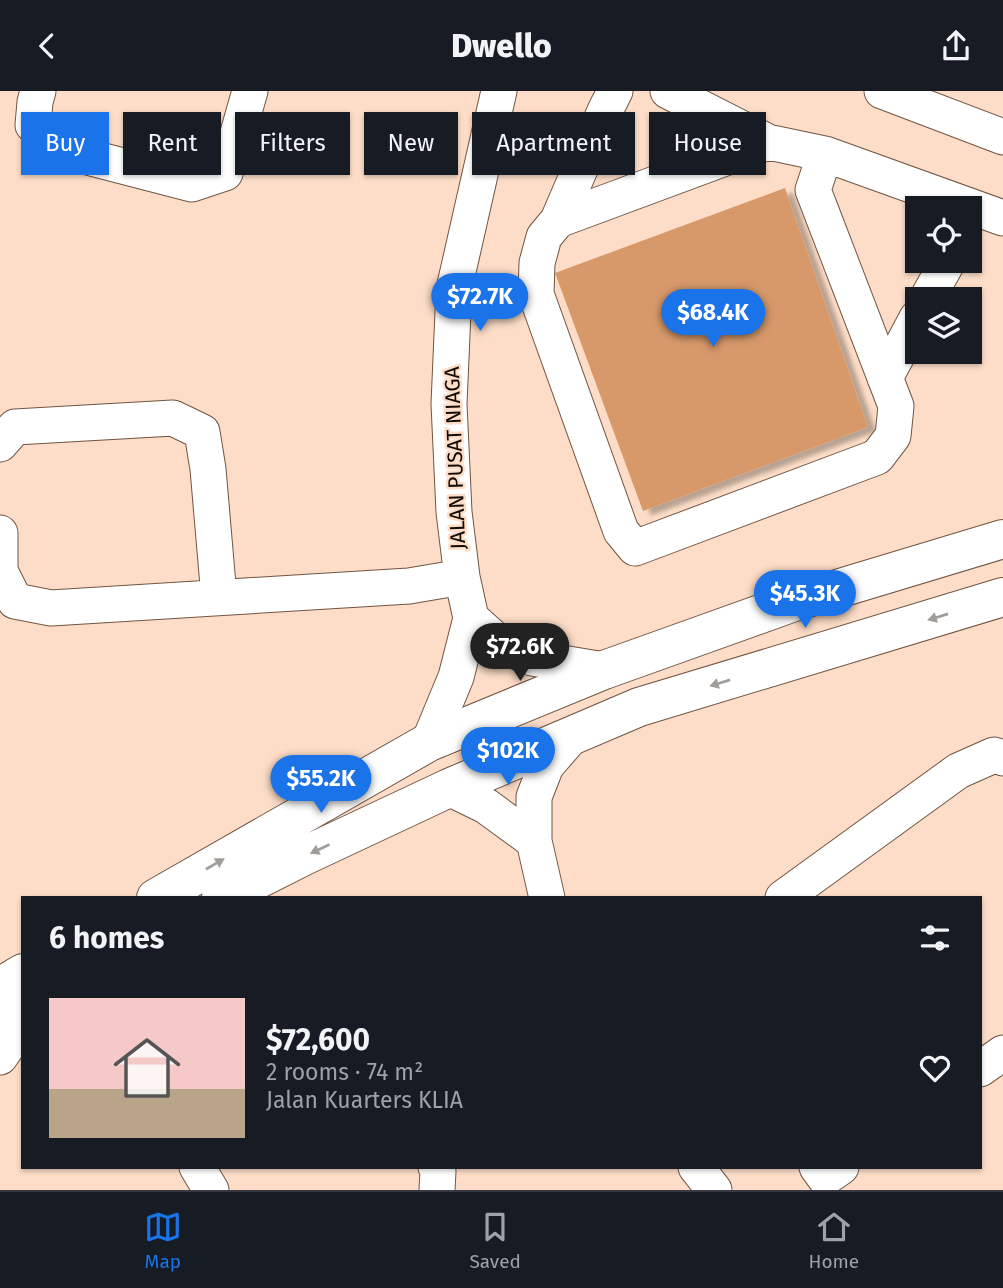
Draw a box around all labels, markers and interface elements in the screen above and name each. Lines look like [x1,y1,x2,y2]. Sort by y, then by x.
icon: back [28,27,66,65]
text: Dwello [451,27,552,65]
icon: share [937,27,975,65]
chip: Buy [21,112,109,175]
chip: Rent [123,112,221,175]
chip: Filters [235,112,350,175]
chip: New [364,112,458,175]
chip: Apartment [472,112,635,175]
chip: House [649,112,766,175]
map controls [905,196,982,364]
button: locate [905,196,982,273]
pin: $72.7K [423,273,537,333]
text: $72.7K [447,282,513,310]
button: layers [905,287,982,364]
pin: $68.4K [656,289,770,349]
text: $68.4K [677,298,749,326]
street label: JALAN PUSAT NIAGA [439,366,471,550]
pin: $45.3K [748,571,862,630]
text: $45.3K [770,579,840,607]
one-way arrow [927,613,948,623]
pin: $72.6K [463,623,577,683]
text: $72.6K [486,632,554,660]
one-way arrow [709,678,730,688]
pin: $102K [459,727,557,787]
text: $102K [477,736,539,764]
pin: $55.2K [264,755,378,815]
text: $55.2K [286,764,356,792]
one-way arrow [310,843,330,854]
one-way arrow [205,858,224,870]
icon: filters [916,919,954,957]
text: 6 homes [49,920,164,956]
text: $72,600 [266,1022,370,1058]
icon: home [105,1026,189,1110]
icon: heart [916,1049,954,1087]
text: 2 rooms · 74 m² [266,1058,423,1086]
text: Jalan Kuarters KLIA [266,1086,463,1114]
tab: Map [144,1208,182,1273]
tab: Saved [469,1208,521,1273]
tab: Home [809,1208,859,1273]

